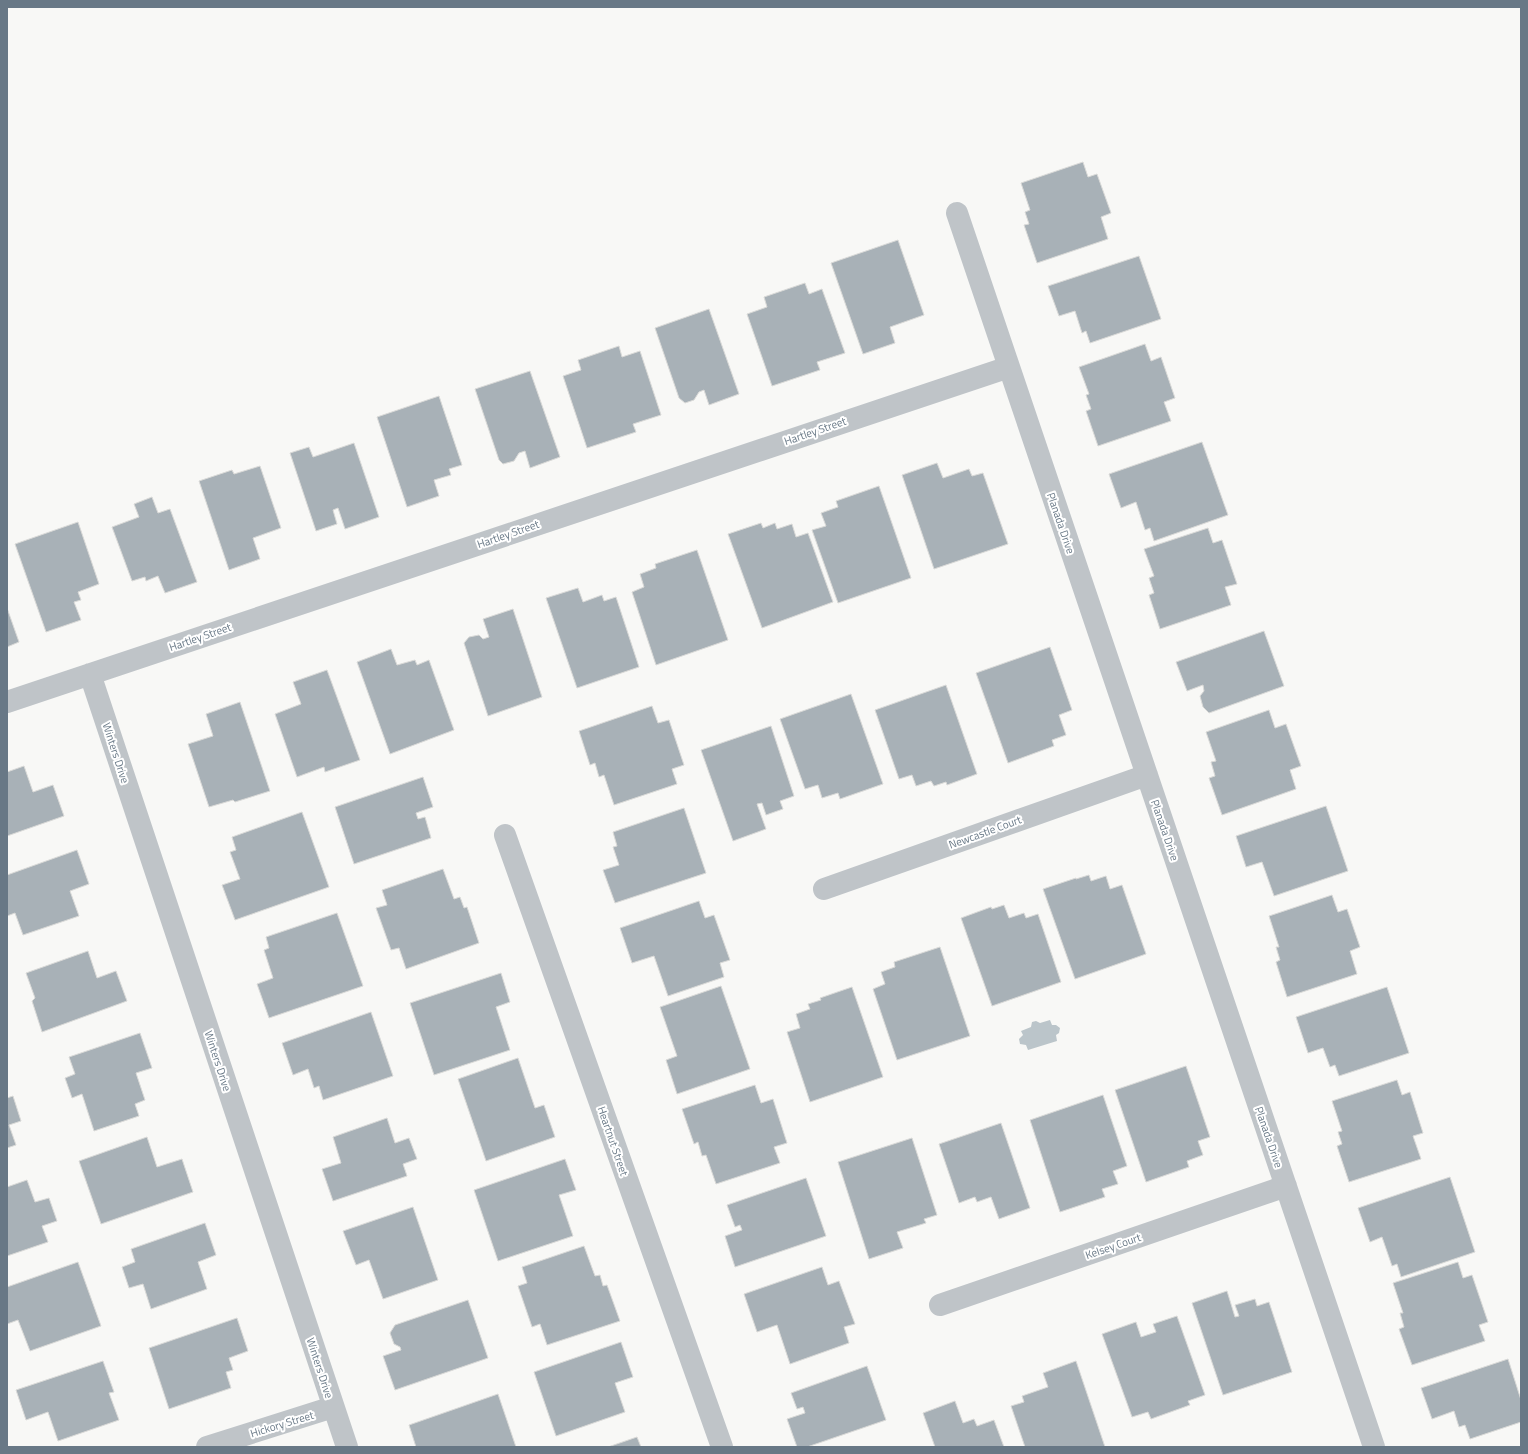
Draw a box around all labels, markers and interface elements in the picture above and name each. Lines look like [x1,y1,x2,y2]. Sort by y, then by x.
street label: Hartley Street [782,413,848,449]
street label: Planada Drive [1043,490,1079,556]
street label: Hartley Street [475,516,541,552]
street label: Hartley Street [167,619,233,655]
street label: Winters Drive [99,721,133,786]
street label: Planada Drive [1147,797,1183,863]
street label: Newcastle Court [946,811,1024,853]
street label: Winters Drive [201,1029,235,1094]
street label: Heartnut Street [594,1104,632,1178]
street label: Planada Drive [1251,1104,1287,1170]
street label: Kelsey Court [1083,1229,1143,1263]
street label: Winters Drive [303,1336,337,1401]
street label: Hickory Street [248,1407,316,1441]

